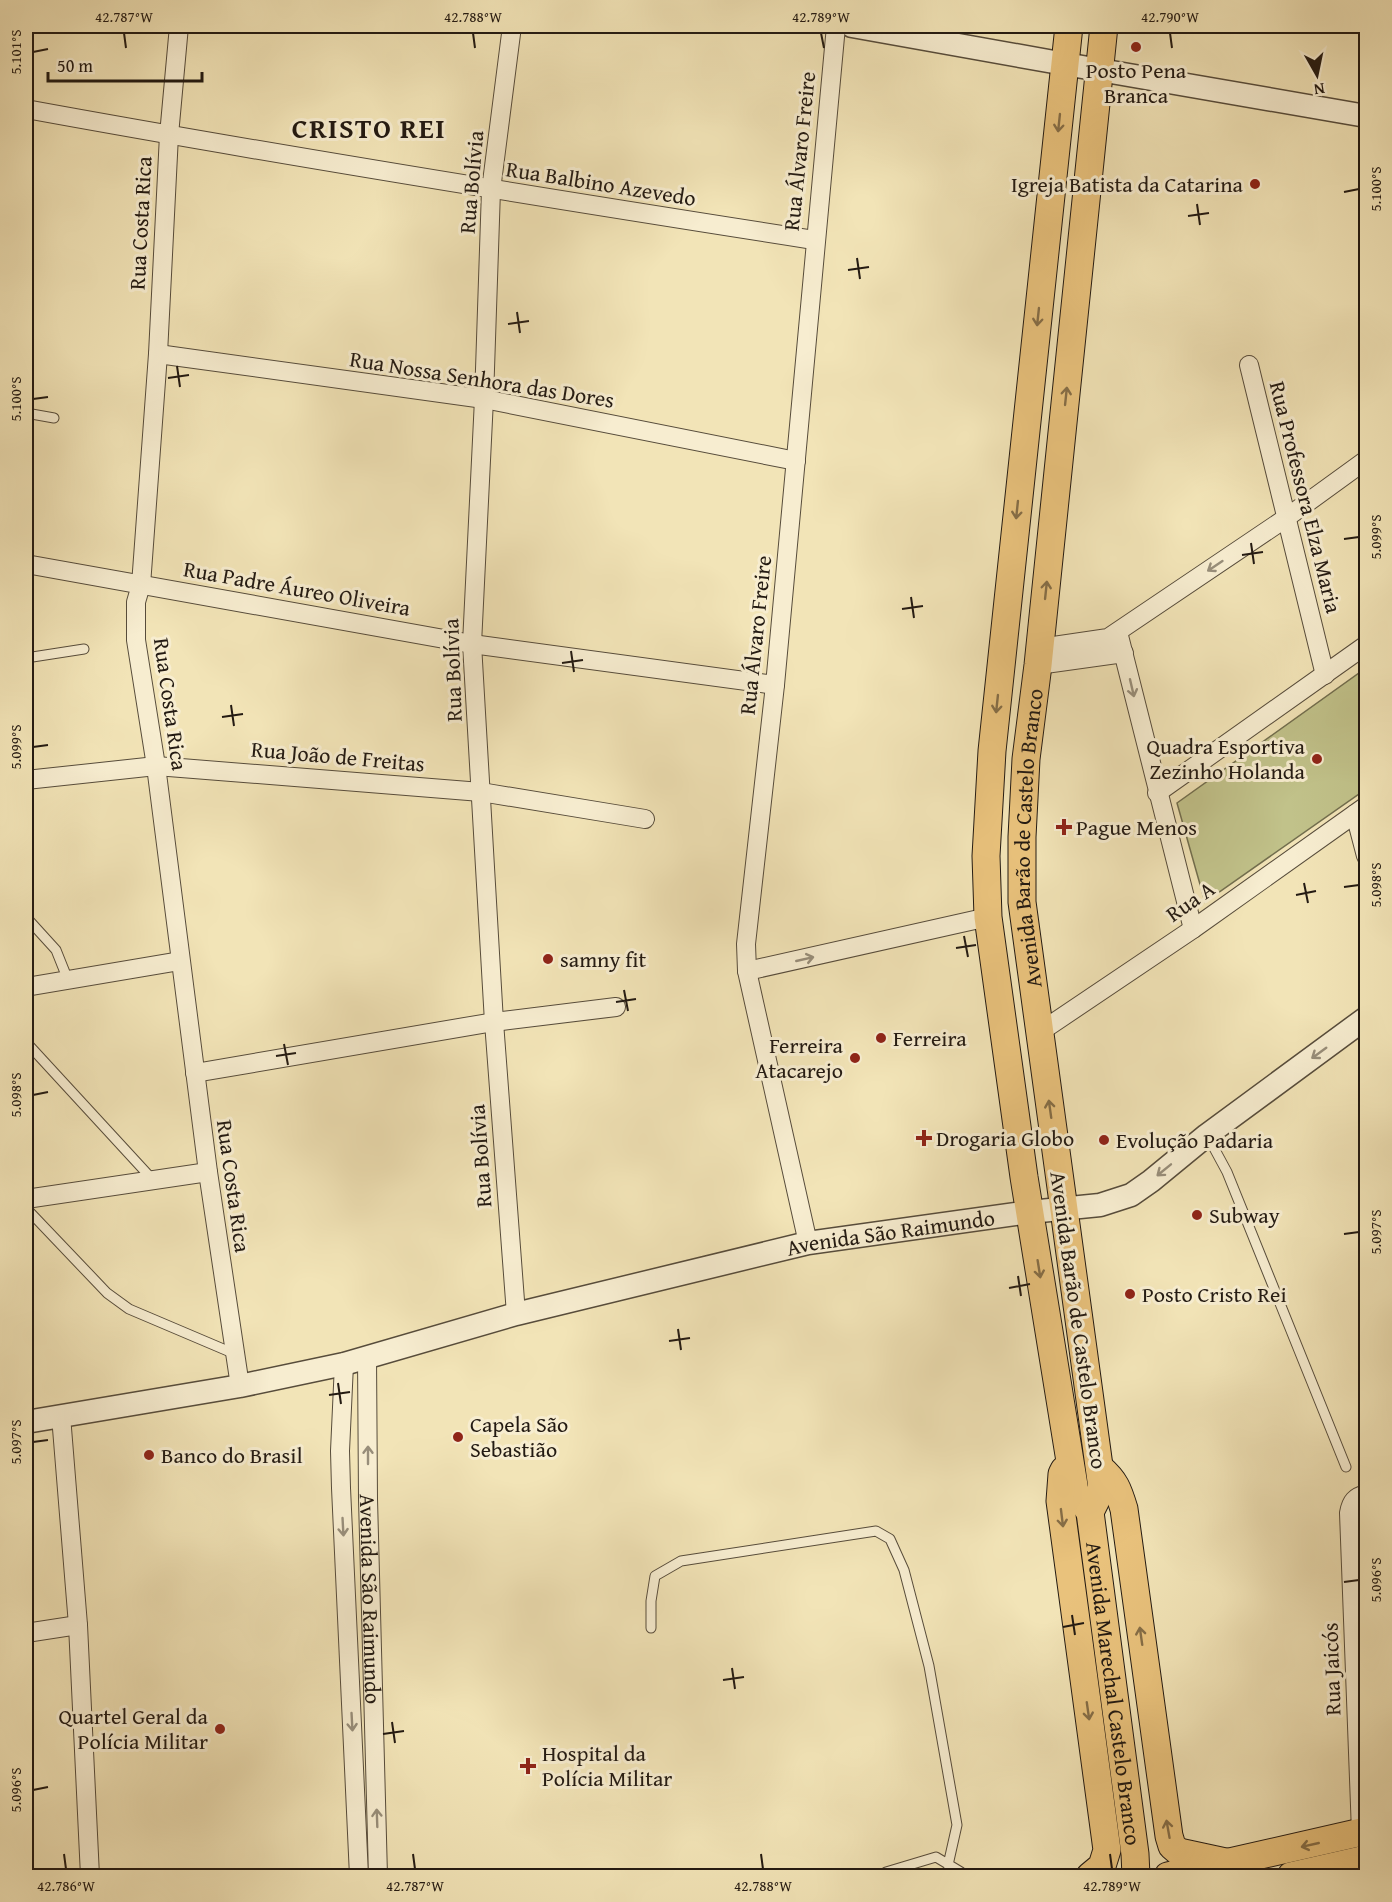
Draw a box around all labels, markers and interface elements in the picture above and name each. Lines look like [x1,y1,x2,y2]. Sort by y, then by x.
text: 42.787°W [95,6,153,27]
text: 42.788°W [444,6,502,27]
text: 42.789°W [792,6,850,27]
text: 42.790°W [1141,6,1199,27]
text: 5.101°S [5,29,26,75]
marker: Posto Pena Branca [1129,40,1143,54]
scale bar [48,45,202,83]
north arrow [1287,45,1347,105]
text: 50 m [57,52,93,79]
place label: Posto Pena Branca [1086,54,1187,111]
street label: Rua Álvaro Freire [775,70,823,232]
text: N [1312,77,1327,103]
district label: CRISTO REI [292,107,446,148]
one-way arrow [1053,112,1064,132]
street label: Rua Bolívia [451,129,491,235]
street label: Rua Balbino Azevedo [504,152,698,214]
street label: Rua Costa Rica [121,155,160,291]
text: 5.100°S [1365,166,1386,212]
place label: Igreja Batista da Catarina [1011,168,1244,200]
marker: Igreja Batista da Catarina [1248,177,1262,191]
one-way arrow [1032,306,1043,326]
street label: Rua Nossa Senhora das Dores [347,342,617,416]
text: 5.100°S [5,376,26,422]
street label: Rua Professora Elza Maria [1262,378,1350,617]
one-way arrow [1061,387,1072,407]
one-way arrow [1012,500,1023,520]
text: 5.099°S [1365,514,1386,560]
street label: Rua Padre Áureo Oliveira [181,552,414,624]
street label: Rua Álvaro Freire [731,554,779,716]
one-way arrow [1208,560,1224,572]
one-way arrow [1041,581,1052,601]
street label: Rua Bolívia [434,617,470,722]
street label: Rua Costa Rica [146,636,196,773]
one-way arrow [1127,679,1139,698]
street label: Avenida Barão de Castelo Branco [1006,687,1051,990]
one-way arrow [991,694,1002,714]
text: 5.099°S [5,724,26,770]
place label: Quadra Esportiva Zezinho Holanda [1147,730,1306,787]
street label: Rua João de Freitas [250,732,426,780]
marker: Quadra Esportiva Zezinho Holanda [1310,752,1324,766]
place label: Pague Menos [1076,811,1197,843]
marker: Pague Menos [1057,820,1071,834]
text: 5.098°S [1365,862,1386,908]
street label: Rua A [1159,872,1221,929]
place label: samny fit [560,943,646,975]
marker: samny fit [541,952,555,966]
one-way arrow [795,952,814,964]
place label: Ferreira [893,1022,967,1054]
place label: Ferreira Atacarejo [755,1029,844,1086]
marker: Ferreira [874,1031,888,1045]
one-way arrow [1312,1046,1328,1059]
marker: Ferreira Atacarejo [848,1051,862,1065]
text: 5.098°S [5,1072,26,1118]
one-way arrow [1045,1100,1056,1120]
street label: Rua Bolívia [460,1103,500,1209]
street label: Rua Costa Rica [209,1118,259,1255]
place label: Drogaria Globo [936,1122,1074,1154]
place label: Evolução Padaria [1116,1124,1274,1156]
marker: Drogaria Globo [917,1131,931,1145]
marker: Evolução Padaria [1097,1133,1111,1147]
one-way arrow [1156,1164,1172,1177]
street label: Avenida Barão de Castelo Branco [1042,1169,1116,1471]
place label: Subway [1209,1199,1280,1231]
street label: Avenida São Raimundo [783,1201,997,1264]
marker: Subway [1190,1208,1204,1222]
text: 5.097°S [1365,1209,1386,1255]
one-way arrow [1034,1259,1045,1279]
place label: Posto Cristo Rei [1142,1278,1287,1310]
marker: Posto Cristo Rei [1123,1287,1137,1301]
place label: Capela São Sebastião [470,1408,568,1465]
text: 5.097°S [5,1419,26,1465]
marker: Capela São Sebastião [451,1430,465,1444]
place label: Banco do Brasil [161,1439,303,1471]
one-way arrow [362,1446,374,1466]
marker: Banco do Brasil [142,1448,156,1462]
street label: Avenida São Raimundo [352,1493,389,1705]
one-way arrow [1057,1507,1068,1527]
one-way arrow [337,1517,348,1537]
street label: Avenida Marechal Castelo Branco [1078,1540,1150,1847]
text: 5.096°S [1365,1557,1386,1603]
street label: Rua Jaicós [1313,1622,1349,1716]
one-way arrow [1136,1626,1147,1646]
place label: Quartel Geral da Polícia Militar [58,1700,209,1757]
one-way arrow [1083,1700,1094,1720]
one-way arrow [346,1712,357,1732]
marker: Quartel Geral da Polícia Militar [213,1722,227,1736]
place label: Hospital da Polícia Militar [542,1737,672,1794]
marker: Hospital da Polícia Militar [519,1757,537,1775]
text: 5.096°S [5,1767,26,1813]
one-way arrow [371,1809,382,1829]
one-way arrow [1162,1819,1173,1839]
one-way arrow [1300,1839,1319,1851]
text: 42.786°W [37,1875,95,1896]
text: 42.787°W [386,1875,444,1896]
text: 42.788°W [734,1875,792,1896]
text: 42.789°W [1083,1875,1141,1896]

